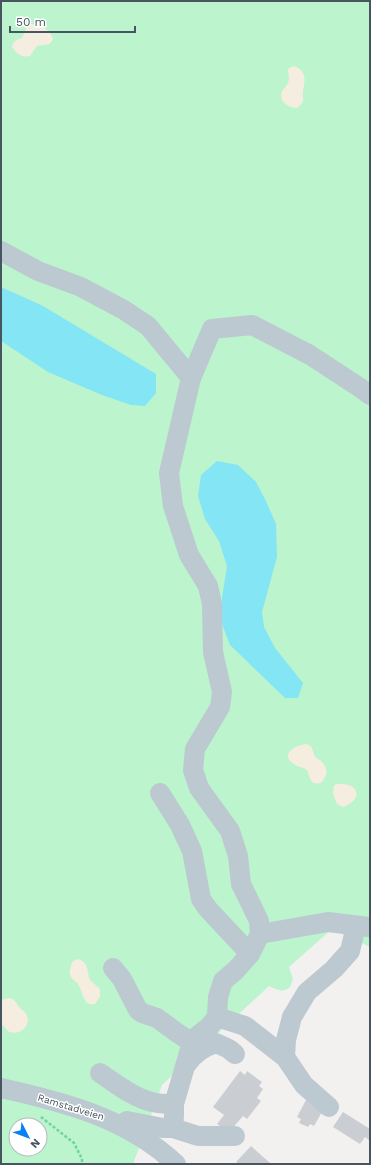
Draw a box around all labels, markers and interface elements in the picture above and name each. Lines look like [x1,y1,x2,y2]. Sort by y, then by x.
scale bar [10,8,135,34]
text: 50 m [16,15,46,29]
street label: Ramstadveien [36,1092,106,1122]
north arrow [8,1117,48,1157]
text: N [28,1136,43,1151]

